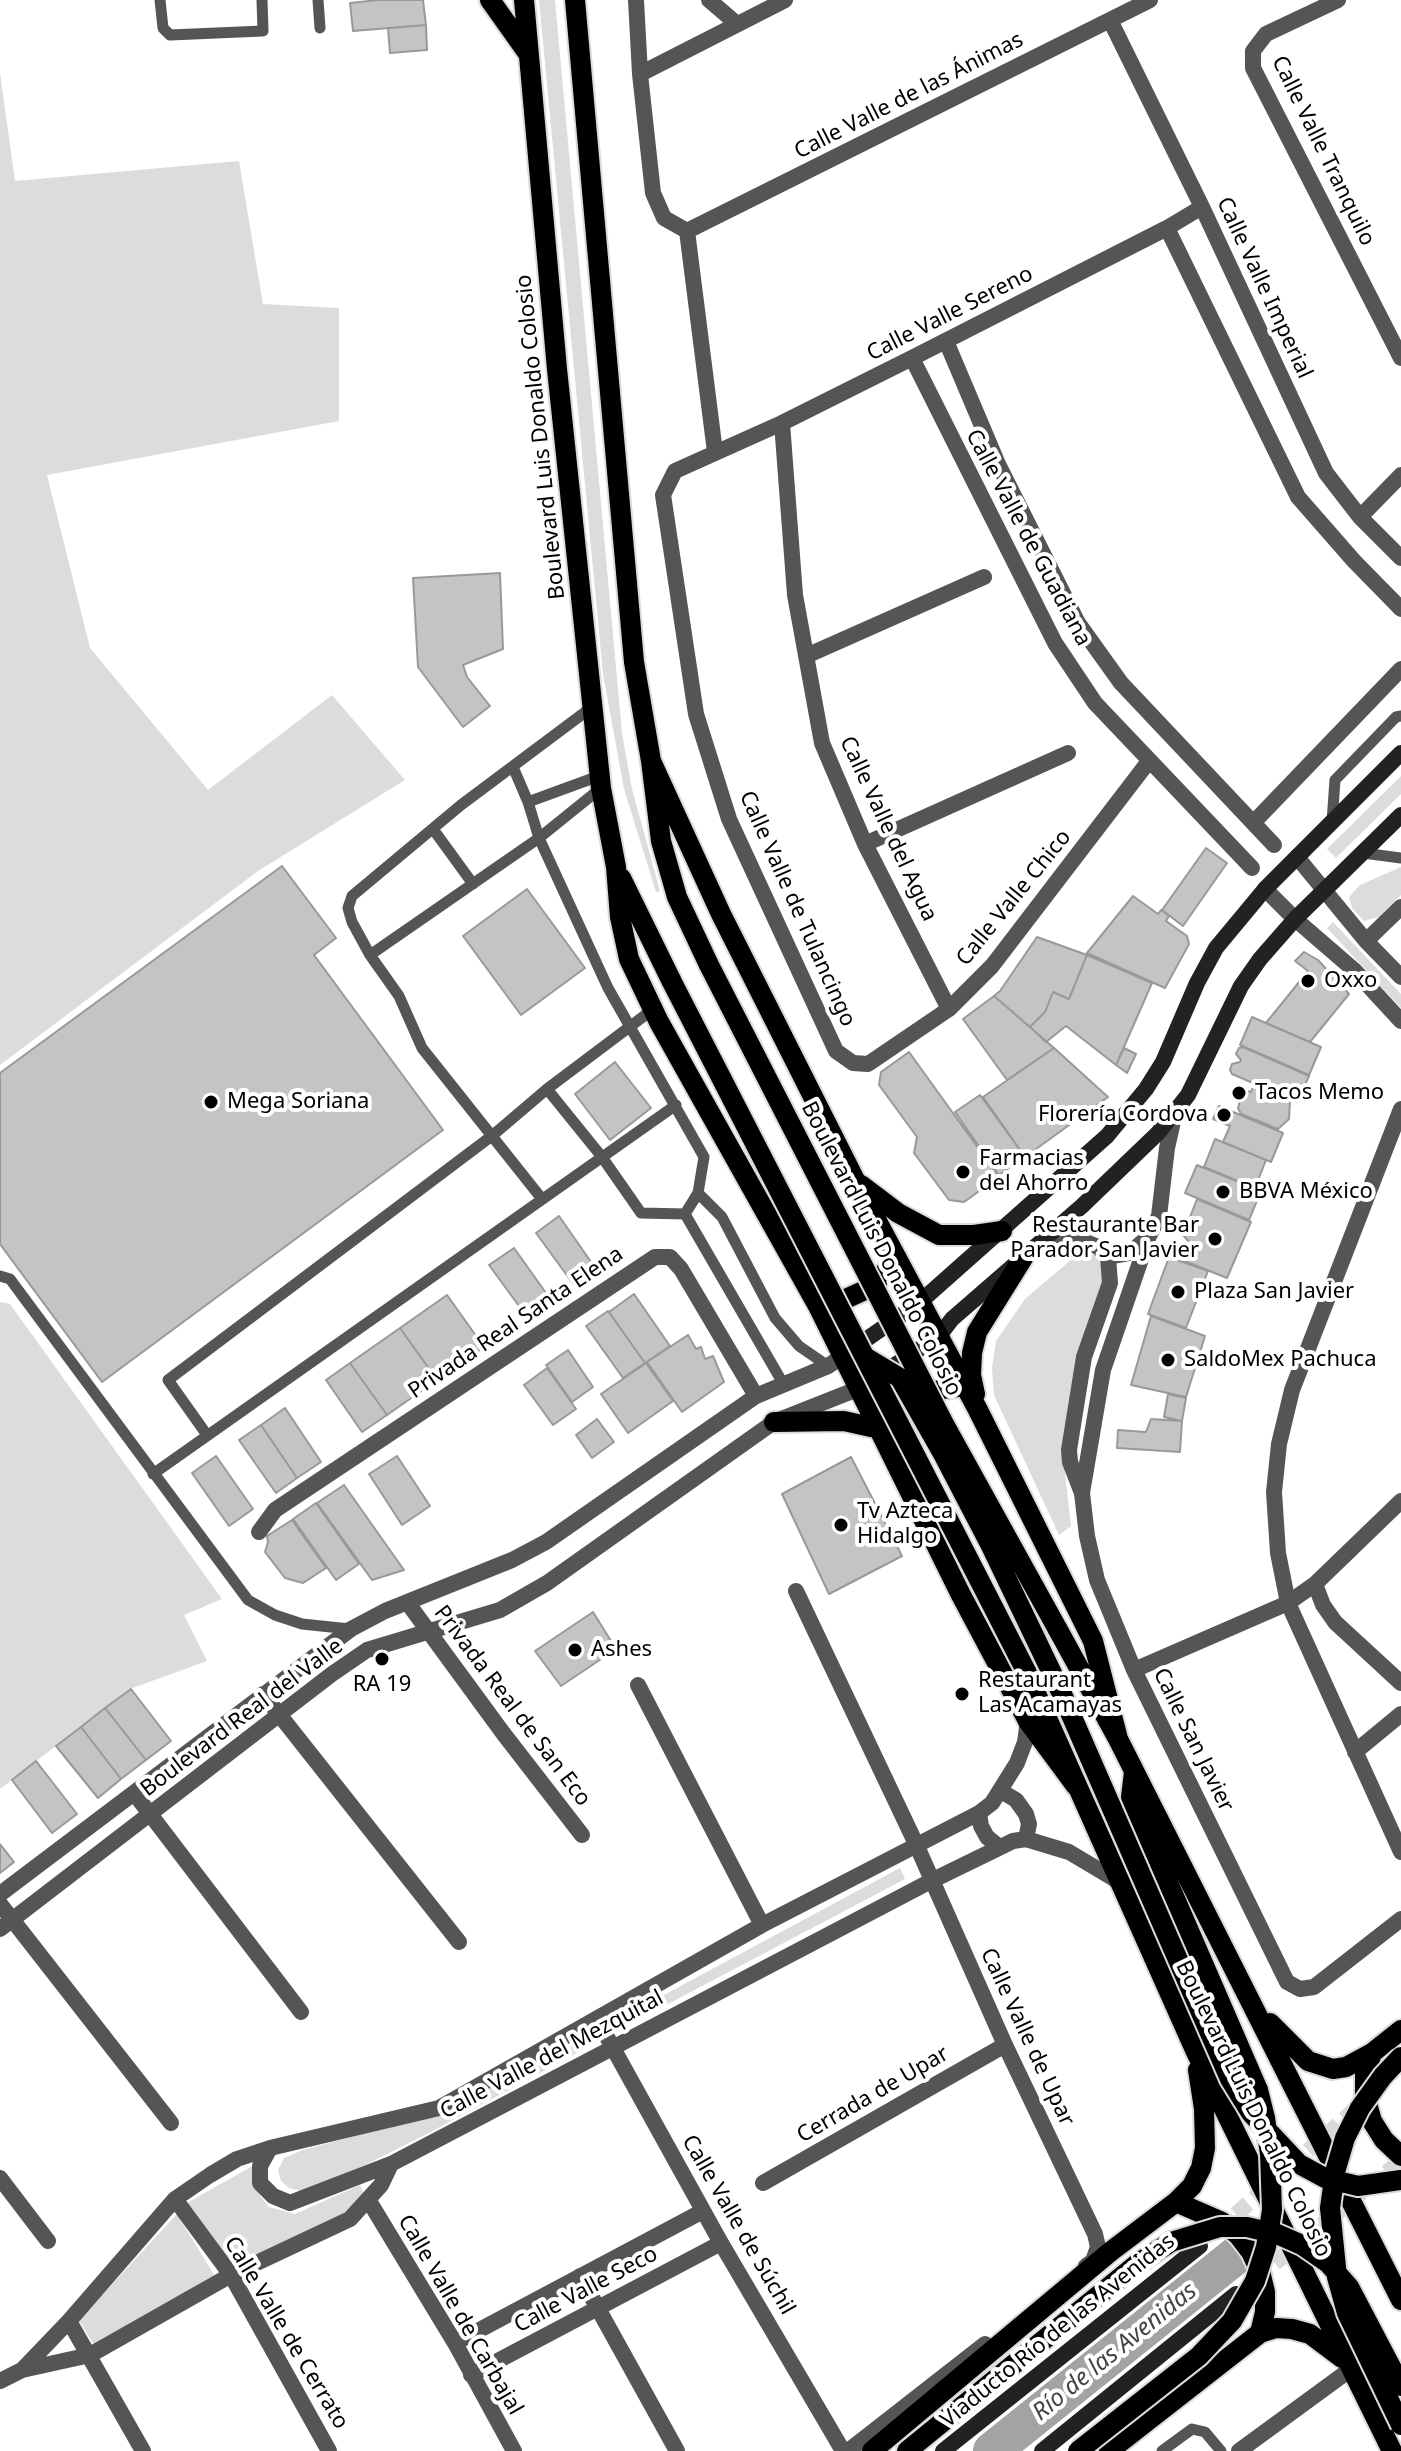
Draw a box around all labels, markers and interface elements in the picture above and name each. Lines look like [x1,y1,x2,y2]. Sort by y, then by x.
street label: Calle Valle de las Ánimas [790,27,1028,165]
street label: Calle Valle Tranquilo [1266,52,1380,250]
street label: Calle Valle Imperial [1210,193,1318,383]
street label: Calle Valle Sereno [863,261,1037,367]
street label: Boulevard Luis Donaldo Colosio [511,273,571,601]
street label: Calle Valle de Guadiana [960,425,1096,651]
street label: Calle Valle del Agua [834,732,942,926]
street label: Calle Valle de Tulancingo [733,787,861,1031]
street label: Calle Valle Chico [951,825,1077,971]
place label: Oxxo [1324,968,1377,994]
marker: Oxxo [1299,972,1317,990]
place label: Tacos Memo [1255,1080,1384,1106]
marker: Tacos Memo [1230,1084,1248,1102]
place label: Mega Soriana [227,1089,369,1115]
marker: Mega Soriana [202,1093,220,1111]
street label: Boulevard Luis Donaldo Colosio [795,1098,967,1400]
place label: Florería Cordova [1038,1102,1208,1128]
marker: Florería Cordova [1215,1106,1233,1124]
place label: Farmacias del Ahorro [979,1146,1088,1198]
marker: Farmacias del Ahorro [954,1163,972,1181]
place label: BBVA México [1239,1179,1373,1205]
marker: BBVA México [1214,1183,1232,1201]
place label: Restaurante Bar Parador San Javier [1010,1213,1199,1264]
marker: Restaurante Bar Parador San Javier [1206,1230,1224,1248]
street label: Privada Real Santa Elena [404,1241,628,1405]
place label: Plaza San Javier [1194,1279,1354,1305]
marker: Plaza San Javier [1169,1283,1187,1301]
place label: SaldoMex Pachuca [1184,1347,1377,1373]
marker: SaldoMex Pachuca [1159,1351,1177,1369]
place label: Tv Azteca Hidalgo [857,1499,953,1550]
marker: Tv Azteca Hidalgo [832,1516,850,1534]
street label: Privada Real de San Eco [428,1600,596,1812]
street label: Boulevard Real del Valle [136,1633,348,1803]
place label: Ashes [591,1637,652,1663]
marker: Ashes [566,1641,584,1659]
marker: RA 19 [373,1650,391,1668]
street label: Calle San Javier [1147,1664,1239,1816]
place label: Restaurant Las Acamayas [978,1668,1122,1720]
place label: RA 19 [353,1672,411,1698]
marker: Restaurant Las Acamayas [953,1685,971,1703]
street label: Calle Valle de Upar [974,1944,1080,2130]
street label: Boulevard Luis Donaldo Colosio [1170,1956,1336,2262]
street label: Calle Valle del Mezquital [436,1985,668,2125]
street label: Cerrada de Upar [792,2041,954,2149]
street label: Calle Valle de Súchil [676,2130,800,2320]
street label: Calle Valle de Carbajal [392,2210,528,2420]
street label: Viaducto Río de las Avenidas [936,2228,1180,2434]
street label: Calle Valle de Cerrato [218,2232,354,2434]
street label: Calle Valle Seco [510,2241,662,2339]
water label: Río de las Avenidas [1027,2277,1203,2427]

